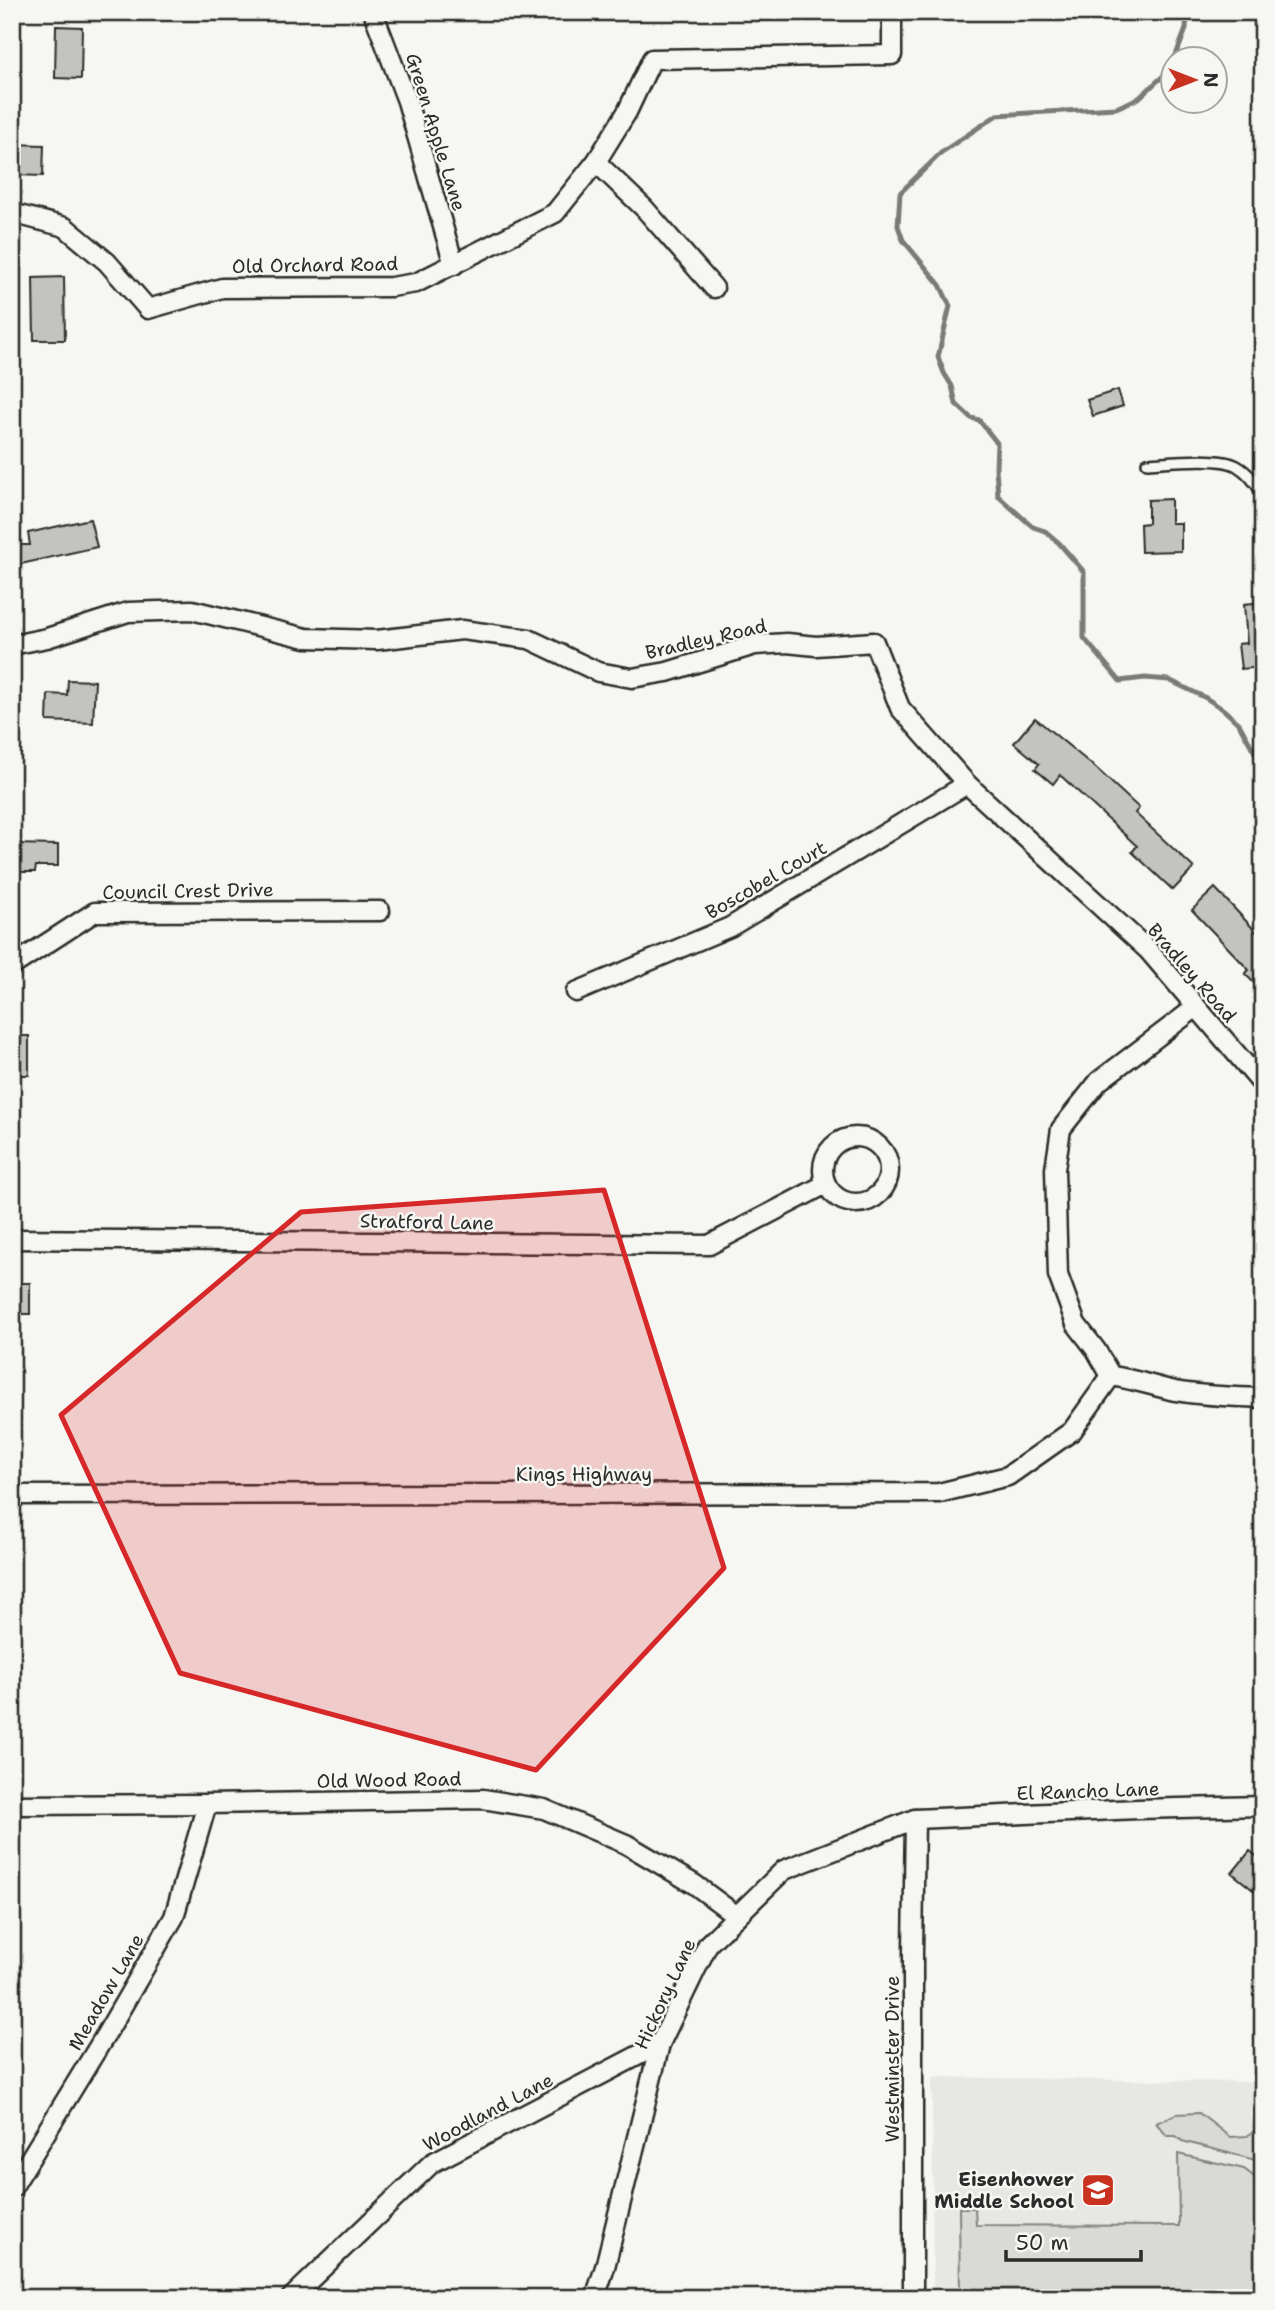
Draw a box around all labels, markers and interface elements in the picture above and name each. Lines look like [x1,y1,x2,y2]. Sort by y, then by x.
north arrow [1160,46,1230,116]
street label: Green Apple Lane [400,50,472,214]
text: N [1198,72,1223,88]
street label: Old Orchard Road [232,251,398,279]
street label: Bradley Road [643,613,769,665]
street label: Boscobel Court [701,835,831,925]
street label: Council Crest Drive [102,877,274,905]
street label: Bradley Road [1142,918,1242,1028]
street label: Stratford Lane [360,1208,494,1236]
street label: Kings Highway [516,1462,652,1487]
street label: Old Wood Road [316,1766,462,1794]
street label: El Rancho Lane [1016,1776,1160,1806]
street label: Meadow Lane [62,1929,150,2055]
street label: Hickory Lane [628,1935,702,2053]
street label: Westminster Drive [880,1975,905,2143]
street label: Woodland Lane [418,2067,558,2157]
place label: Eisenhower Middle School [934,2167,1074,2214]
school or university icon: Eisenhower Middle School [1079,2171,1117,2209]
scale bar [1006,2219,1140,2263]
text: 50 m [1016,2229,1069,2257]

